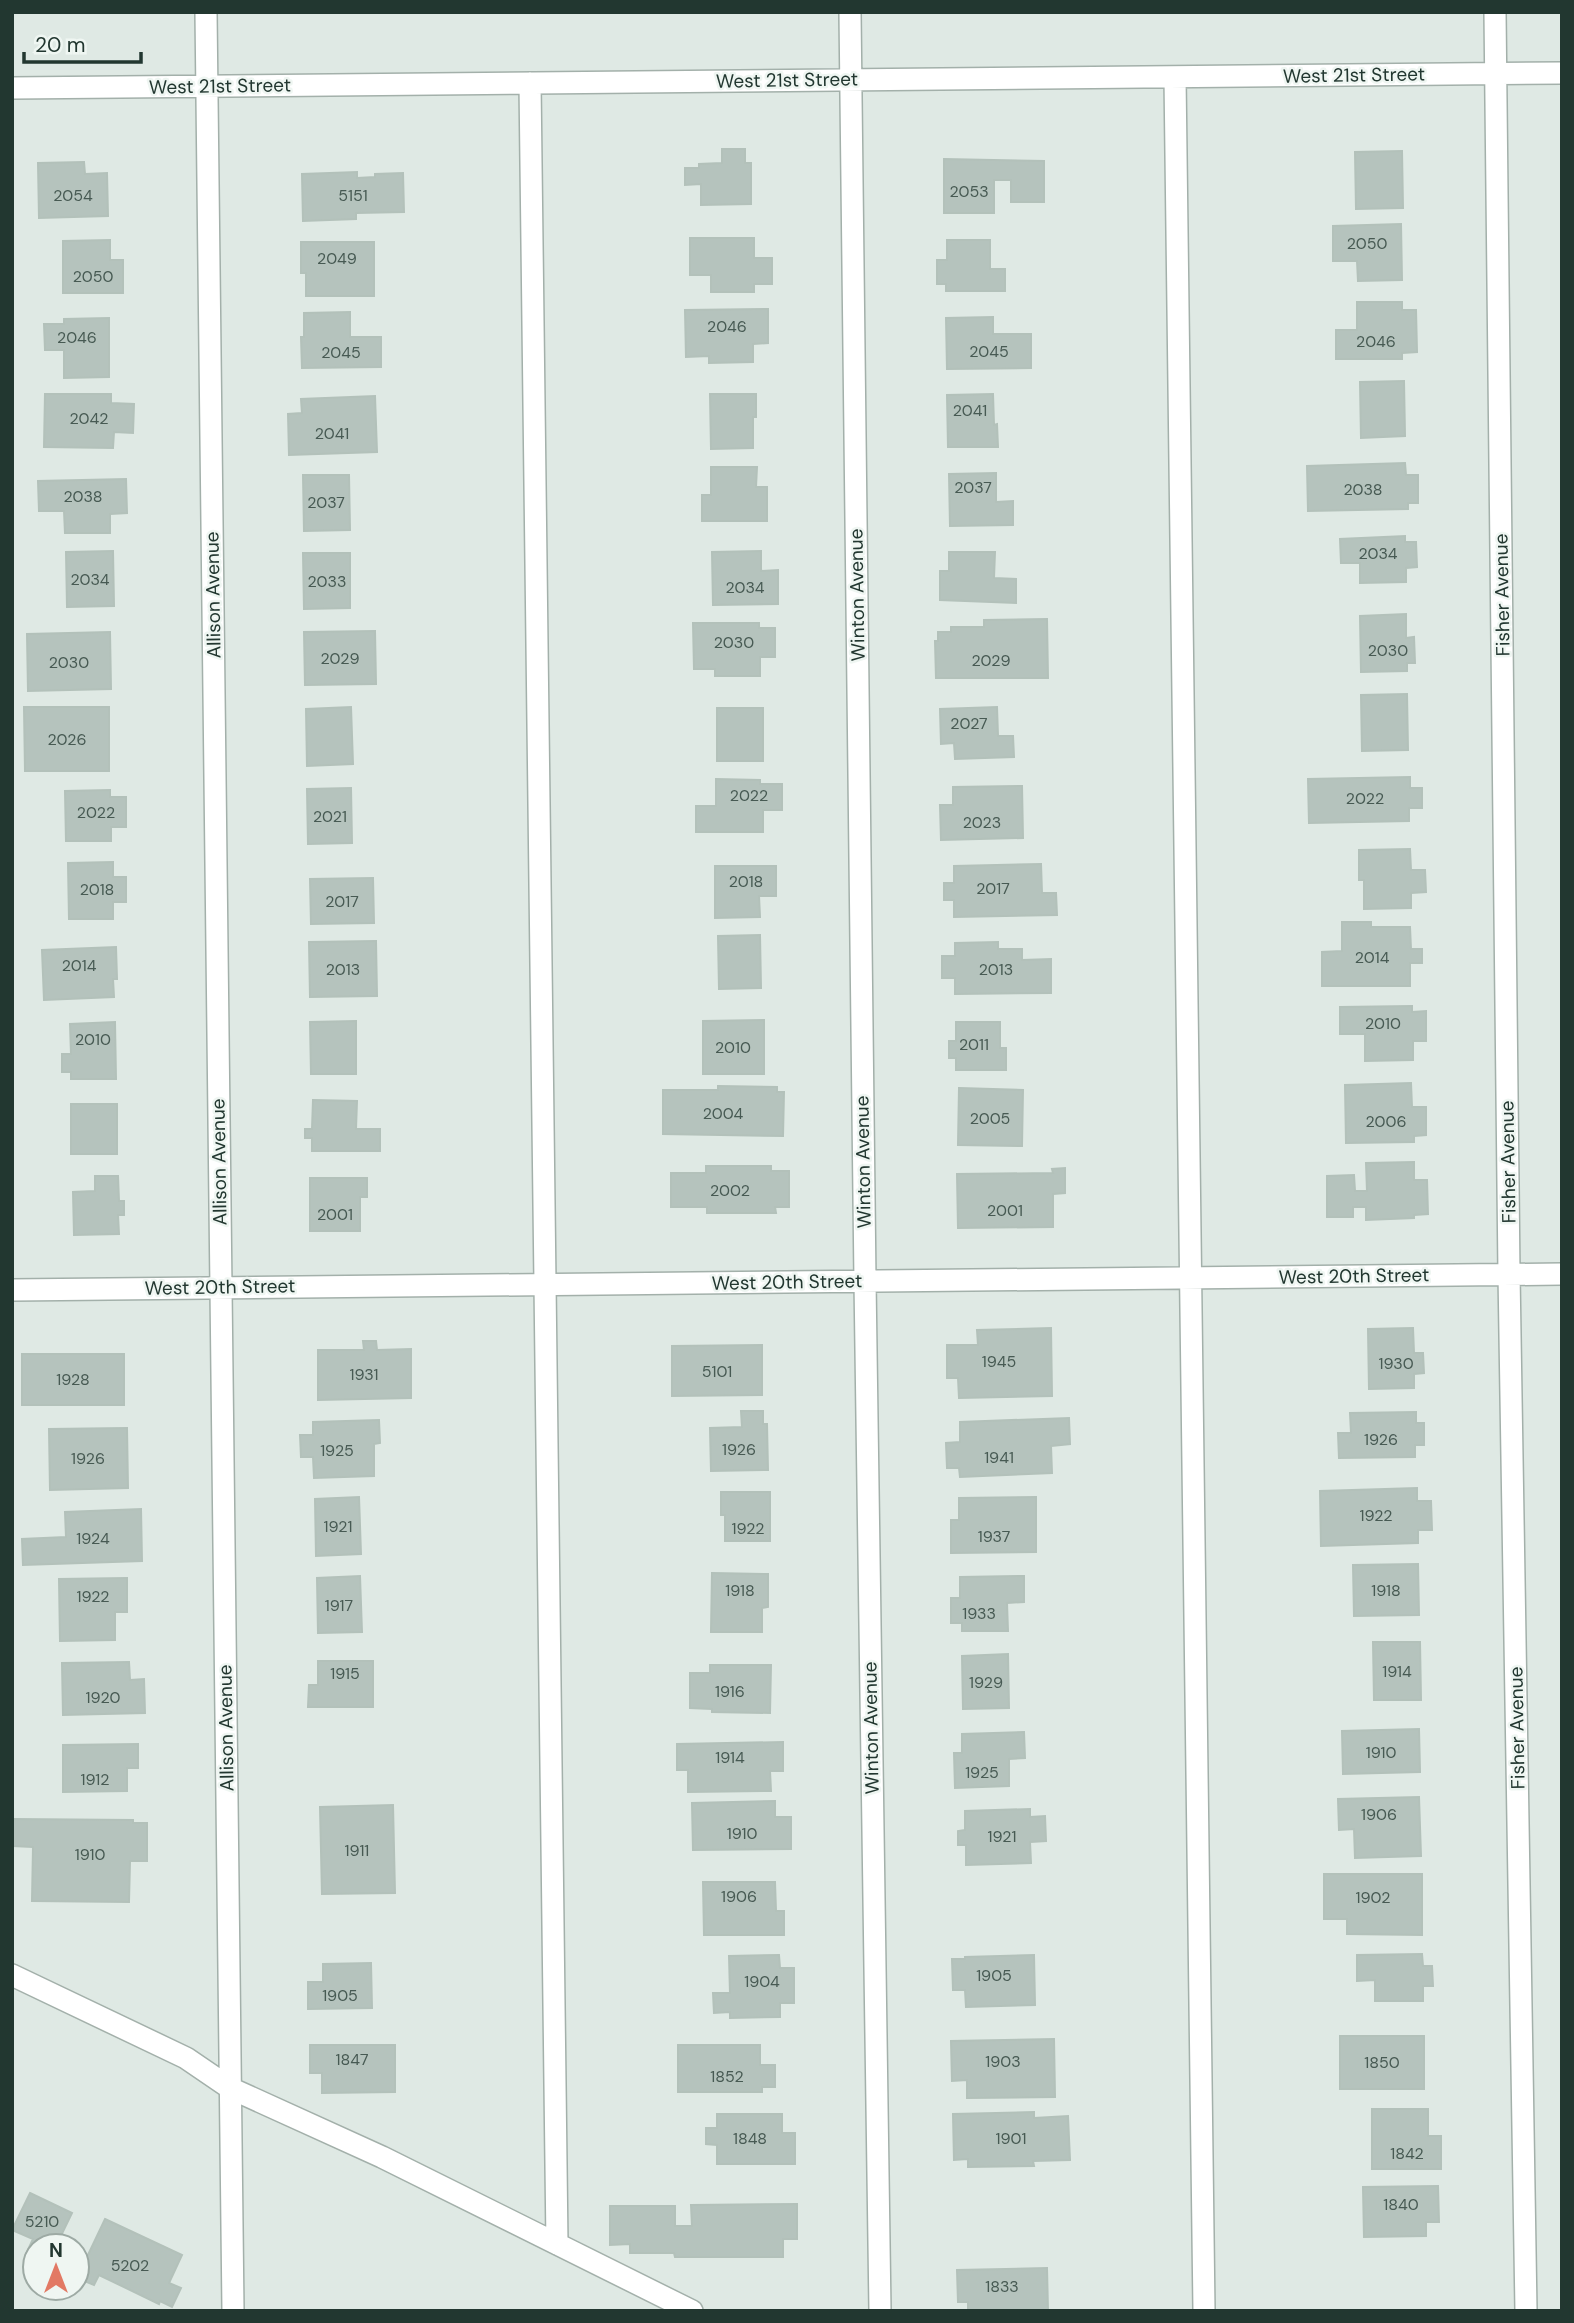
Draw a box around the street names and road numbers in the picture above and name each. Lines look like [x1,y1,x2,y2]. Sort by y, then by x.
street label: West 21st Street [1283,61,1425,89]
street label: West 21st Street [716,66,858,94]
street label: West 21st Street [149,72,291,100]
street label: Winton Avenue [843,528,871,662]
street label: Allison Avenue [199,531,227,659]
street label: Fisher Avenue [1488,533,1516,657]
street label: Winton Avenue [849,1095,877,1229]
street label: Allison Avenue [205,1098,233,1226]
street label: Fisher Avenue [1494,1100,1522,1224]
street label: West 20th Street [1278,1262,1430,1290]
street label: West 20th Street [711,1268,863,1296]
street label: West 20th Street [144,1273,296,1301]
street label: Winton Avenue [857,1661,885,1795]
street label: Allison Avenue [212,1664,240,1792]
street label: Fisher Avenue [1503,1666,1531,1790]

